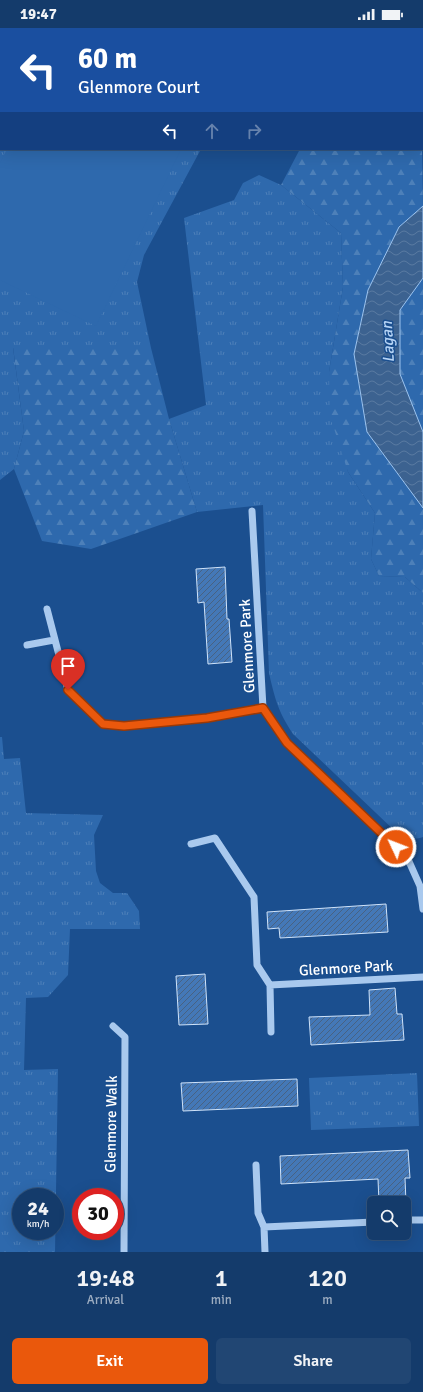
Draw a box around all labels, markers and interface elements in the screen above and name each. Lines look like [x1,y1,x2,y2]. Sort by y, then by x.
text: 19:47 [20,5,57,23]
text: 60 m [78,42,137,76]
icon: left [12,44,64,96]
text: Glenmore Court [78,76,200,98]
icon: left [159,120,181,142]
icon: ahead [201,120,223,142]
icon: right [243,120,265,142]
water label: Lagan [377,319,399,363]
street label: Glenmore Park [236,598,258,694]
pin [51,649,85,690]
icon: arrive [57,655,79,677]
position arrow [375,826,417,868]
street label: Glenmore Park [298,957,394,979]
street label: Glenmore Walk [101,1075,121,1173]
speed limit sign: 30 [72,1188,124,1240]
text: 24 [27,1196,49,1221]
map controls [367,1196,411,1240]
button: search [367,1196,411,1240]
text: km/h [27,1218,49,1230]
text: 19:48 [76,1263,135,1293]
text: 1 [215,1263,228,1293]
text: 120 [308,1263,347,1293]
text: Arrival [87,1292,124,1308]
text: min [211,1292,232,1308]
text: m [322,1292,333,1308]
button: Exit [12,1338,208,1384]
button: Share [216,1338,411,1384]

